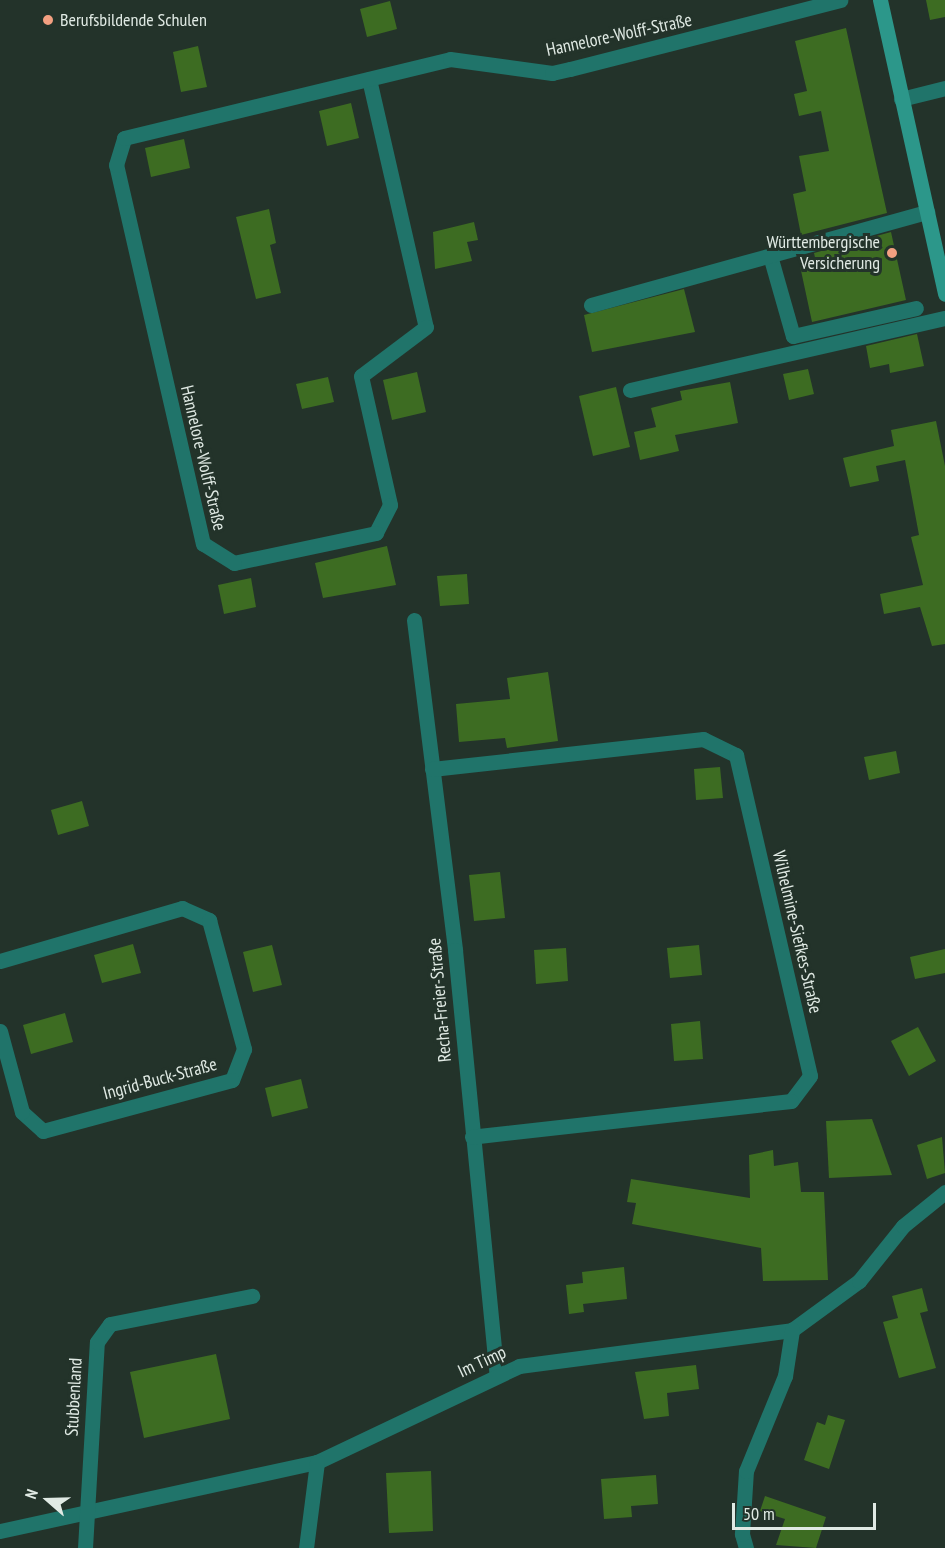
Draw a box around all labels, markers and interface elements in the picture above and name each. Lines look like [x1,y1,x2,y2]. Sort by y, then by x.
place label: Berufsbildende Schulen [60,9,207,31]
street label: Hannelore-Wolff-Straße [544,9,694,61]
marker: Berufsbildende Schulen [41,13,55,27]
place label: Württembergische Versicherung [767,232,880,274]
marker: Württembergische Versicherung [885,246,899,260]
street label: Hannelore-Wolff-Straße [176,383,230,533]
street label: Wilhelmine-Siefkes-Straße [768,849,826,1015]
street label: Recha-Freier-Straße [424,937,456,1063]
street label: Ingrid-Buck-Straße [101,1053,219,1105]
street label: Im Timp [454,1341,510,1383]
street label: Stubbenland [61,1357,87,1437]
north arrow [18,1470,78,1530]
text: N [20,1486,42,1501]
scale bar [735,1491,879,1529]
text: 50 m [743,1502,775,1525]

